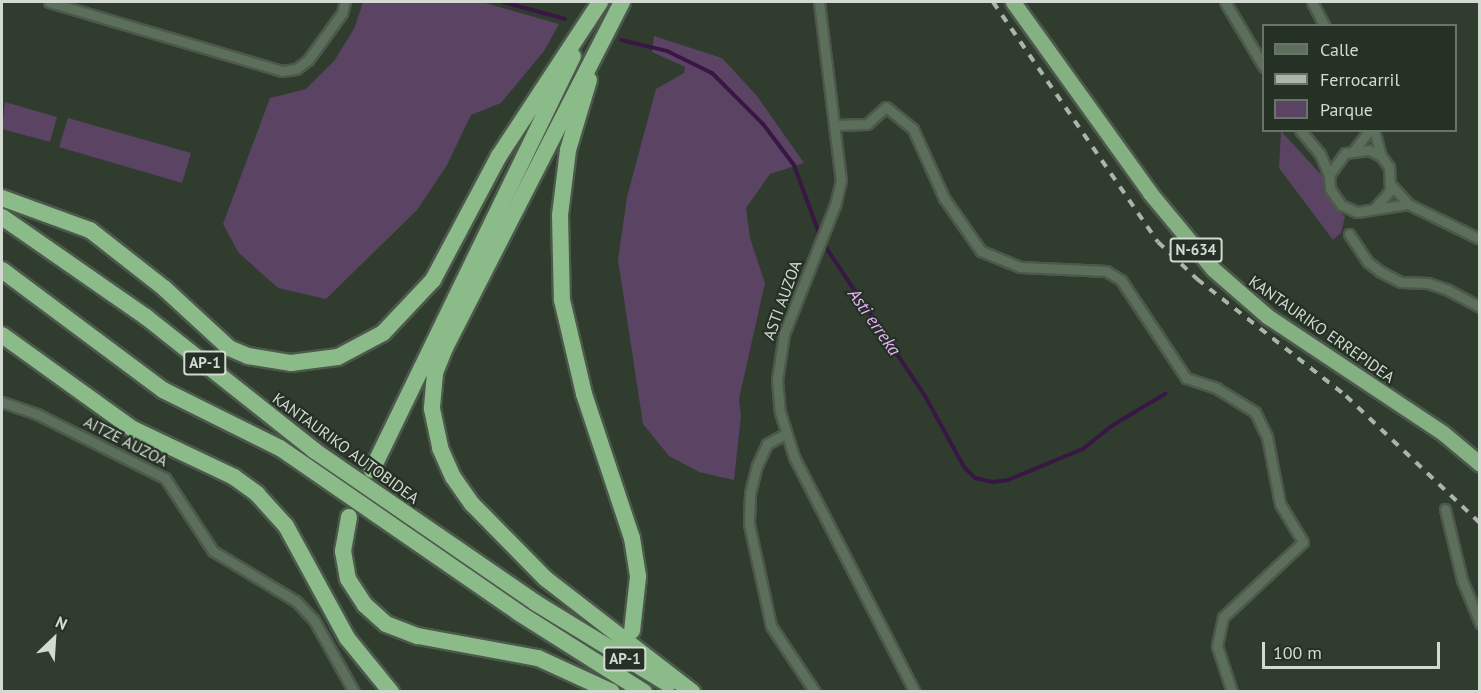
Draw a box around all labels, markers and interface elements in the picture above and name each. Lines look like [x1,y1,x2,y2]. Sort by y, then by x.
legend [1262,24,1457,132]
text: Calle [1320,38,1359,61]
text: Ferrocarril [1320,68,1400,91]
text: Parque [1320,98,1373,121]
road number: N-634 [1169,238,1223,262]
street label: ASTI AUZOA [759,257,805,343]
street label: KANTAURIKO ERREPIDEA [1245,271,1399,387]
water label: Asti erreka [843,284,905,360]
road number: AP-1 [182,351,228,375]
street label: KANTAURIKO AUTOBIDEA [269,388,423,508]
street label: AITZE AUZOA [81,412,171,470]
north arrow [24,609,84,669]
text: N [53,611,71,634]
scale bar [1265,630,1444,668]
text: 100 m [1273,641,1322,664]
road number: AP-1 [602,647,648,671]

